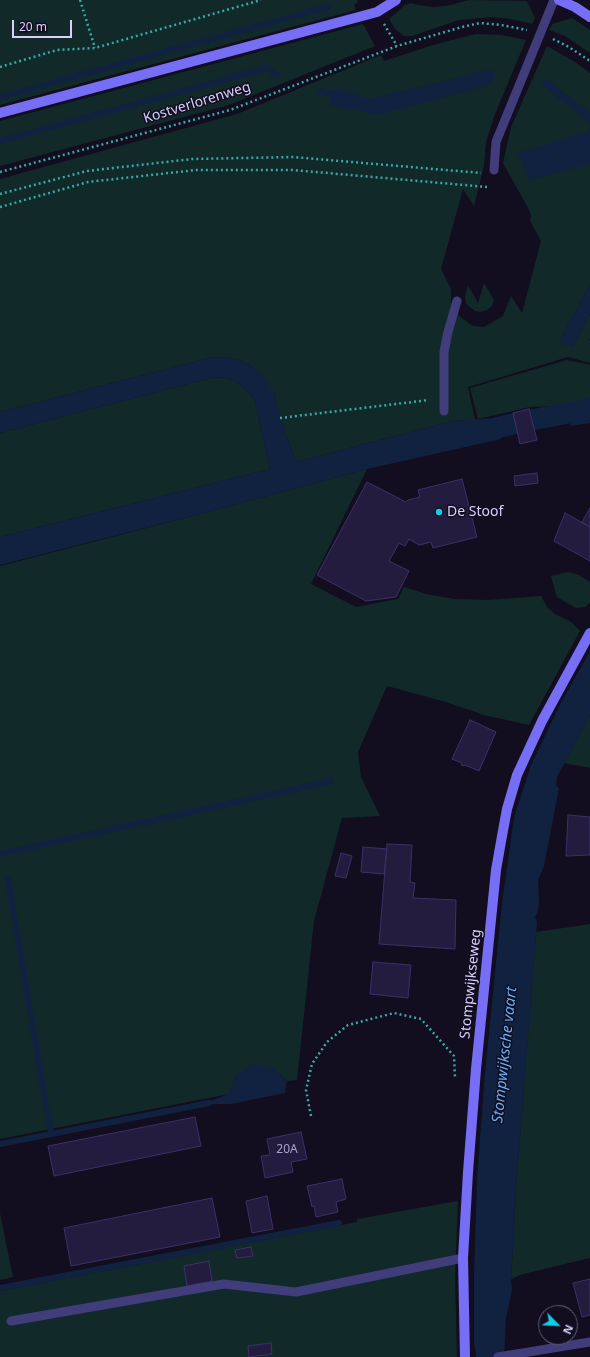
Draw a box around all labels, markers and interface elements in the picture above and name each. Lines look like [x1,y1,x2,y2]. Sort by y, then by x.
scale bar [14,12,74,38]
text: 20 m [19,18,47,35]
street label: Kostverlorenweg [141,79,253,127]
place label: De Stoof [447,504,503,520]
marker: De Stoof [434,507,444,517]
street label: Stompwijkseweg [457,928,485,1040]
water label: Stompwijksche vaart [489,986,521,1124]
house number: 20A [276,1143,298,1157]
north arrow [538,1305,578,1345]
text: N [560,1323,577,1337]

